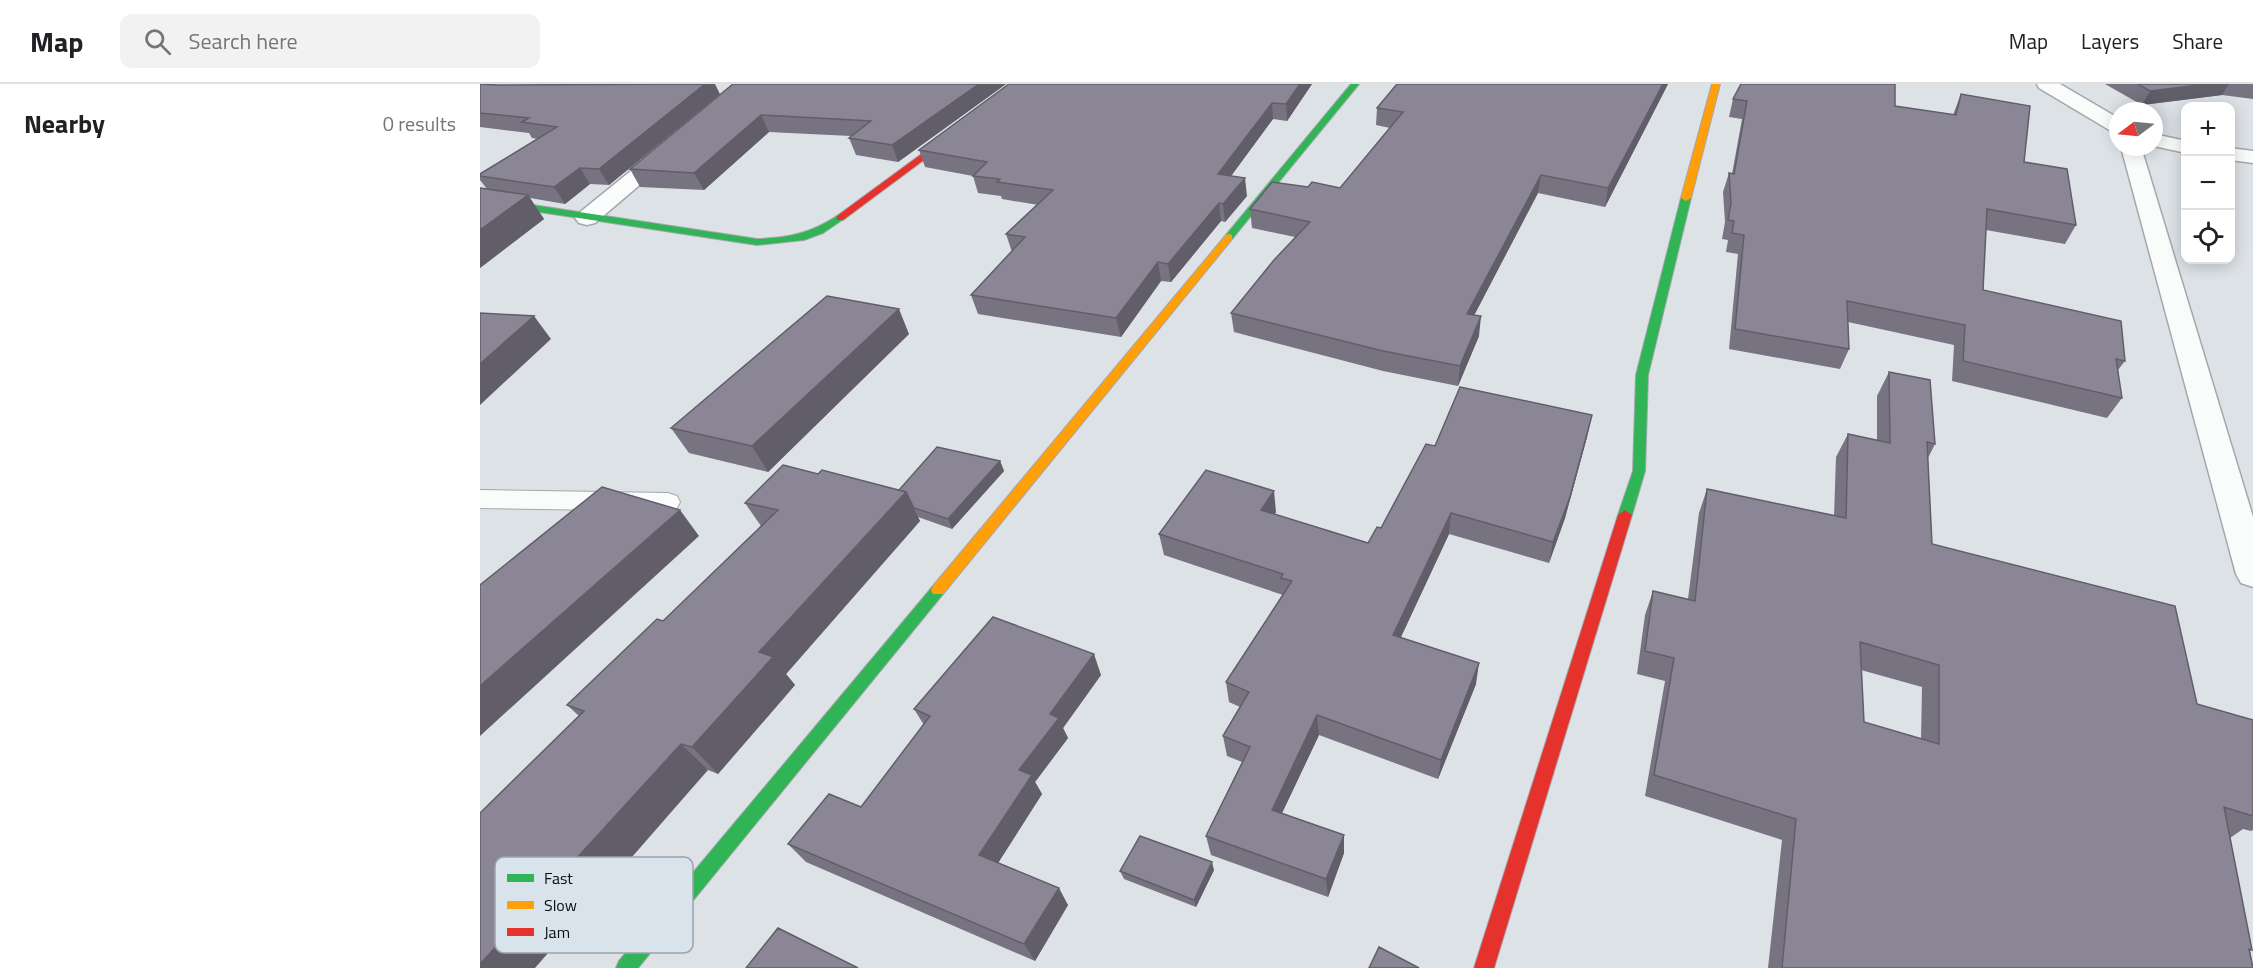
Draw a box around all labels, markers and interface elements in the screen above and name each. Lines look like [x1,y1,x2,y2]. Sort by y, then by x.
search box [120,14,540,68]
text: Map [30,20,84,63]
text: Search here [189,24,298,58]
icon: search [141,25,174,58]
text: Map [2009,25,2048,57]
text: Layers [2081,25,2139,57]
text: Share [2172,25,2223,57]
north arrow [2109,102,2163,156]
map controls [2181,102,2235,264]
button: + [2181,102,2235,156]
text: Nearby [24,104,105,143]
text: 0 results [383,108,456,139]
button: − [2181,156,2235,210]
button: locate [2181,210,2235,264]
legend [495,857,693,953]
text: Fast [544,866,573,890]
text: Slow [544,893,577,917]
text: Jam [544,920,570,944]

